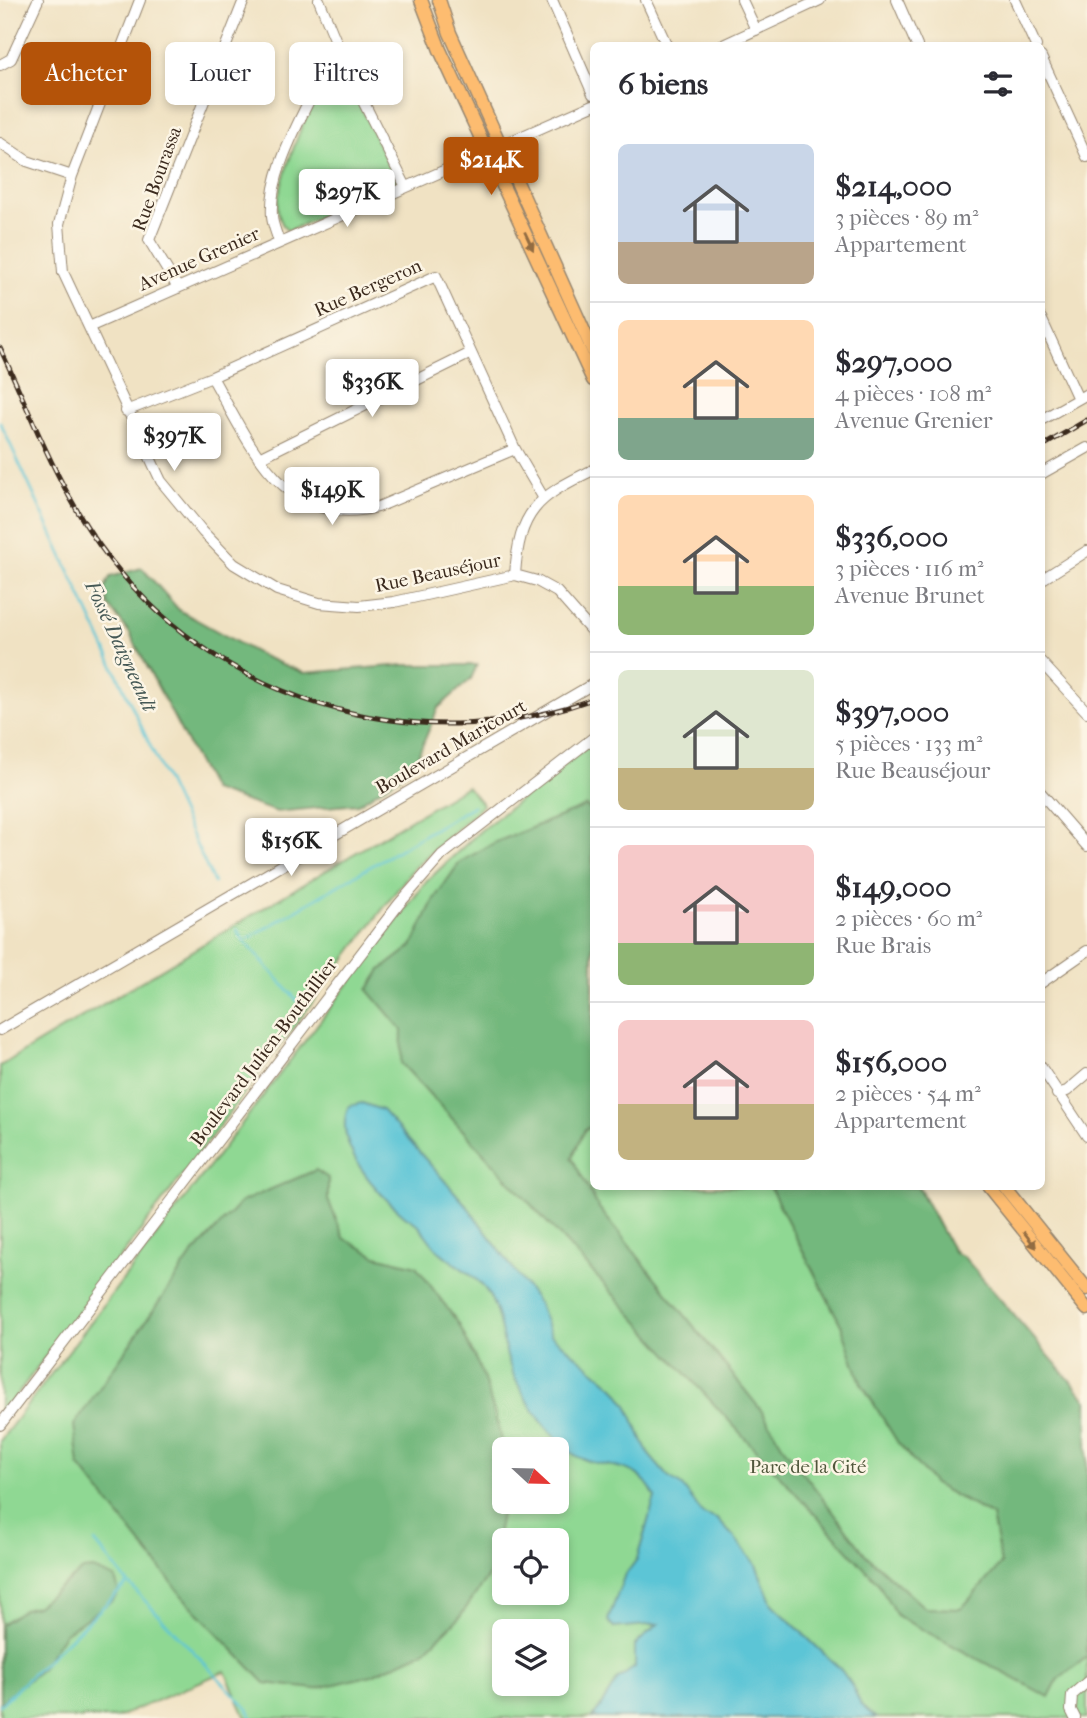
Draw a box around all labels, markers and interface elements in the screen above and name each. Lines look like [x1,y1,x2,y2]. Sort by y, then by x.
chip: Acheter [21,42,151,105]
chip: Louer [165,42,275,105]
chip: Filtres [289,42,403,105]
icon: filters [979,65,1017,103]
text: 6 biens [618,67,708,102]
street label: Rue Bourassa [128,123,186,234]
pin: $214K [442,138,540,197]
text: $214K [460,146,523,173]
text: $214,000 [835,169,952,204]
pin: $297K [298,170,396,229]
icon: home [674,172,758,256]
text: $297K [315,178,379,205]
text: 3 pièces · 89 m² [835,204,978,231]
street label: Avenue Grenier [134,222,264,296]
one-way arrow [523,231,535,251]
text: Appartement [835,231,967,258]
street label: Rue Bergeron [311,254,425,322]
text: $297,000 [835,345,952,380]
icon: home [674,348,758,432]
pin: $336K [323,360,421,419]
text: $336K [342,368,402,395]
text: 4 pièces · 108 m² [835,380,991,407]
text: Avenue Grenier [835,407,993,434]
pin: $397K [125,414,223,473]
text: $397K [143,422,205,449]
pin: $149K [283,468,381,527]
text: $149K [300,476,364,503]
text: $336,000 [835,520,948,555]
icon: home [674,523,758,607]
street label: Rue Beauséjour [373,549,504,597]
text: 3 pièces · 116 m² [835,555,984,582]
water label: Fossé Daigneault [80,576,163,717]
text: Avenue Brunet [835,582,985,609]
street label: Boulevard Maricourt [372,695,531,799]
text: $397,000 [835,695,949,730]
icon: home [674,698,758,782]
text: 5 pièces · 133 m² [835,730,982,757]
text: Rue Beauséjour [835,757,990,784]
pin: $156K [242,818,340,878]
text: $156K [261,827,321,854]
text: $149,000 [835,870,952,905]
icon: home [674,873,758,957]
text: 2 pièces · 60 m² [835,905,982,932]
text: Rue Brais [835,932,931,959]
street label: Boulevard Julien-Bouthillier [186,953,343,1150]
text: $156,000 [835,1045,947,1080]
icon: home [674,1048,758,1132]
text: 2 pièces · 54 m² [835,1080,981,1107]
text: Appartement [835,1107,967,1134]
one-way arrow [1022,1231,1037,1249]
north arrow [492,1437,569,1514]
map controls [492,1437,569,1696]
park label: Parc de la Cité [750,1456,866,1478]
button: locate [492,1528,569,1605]
button: layers [492,1619,569,1696]

